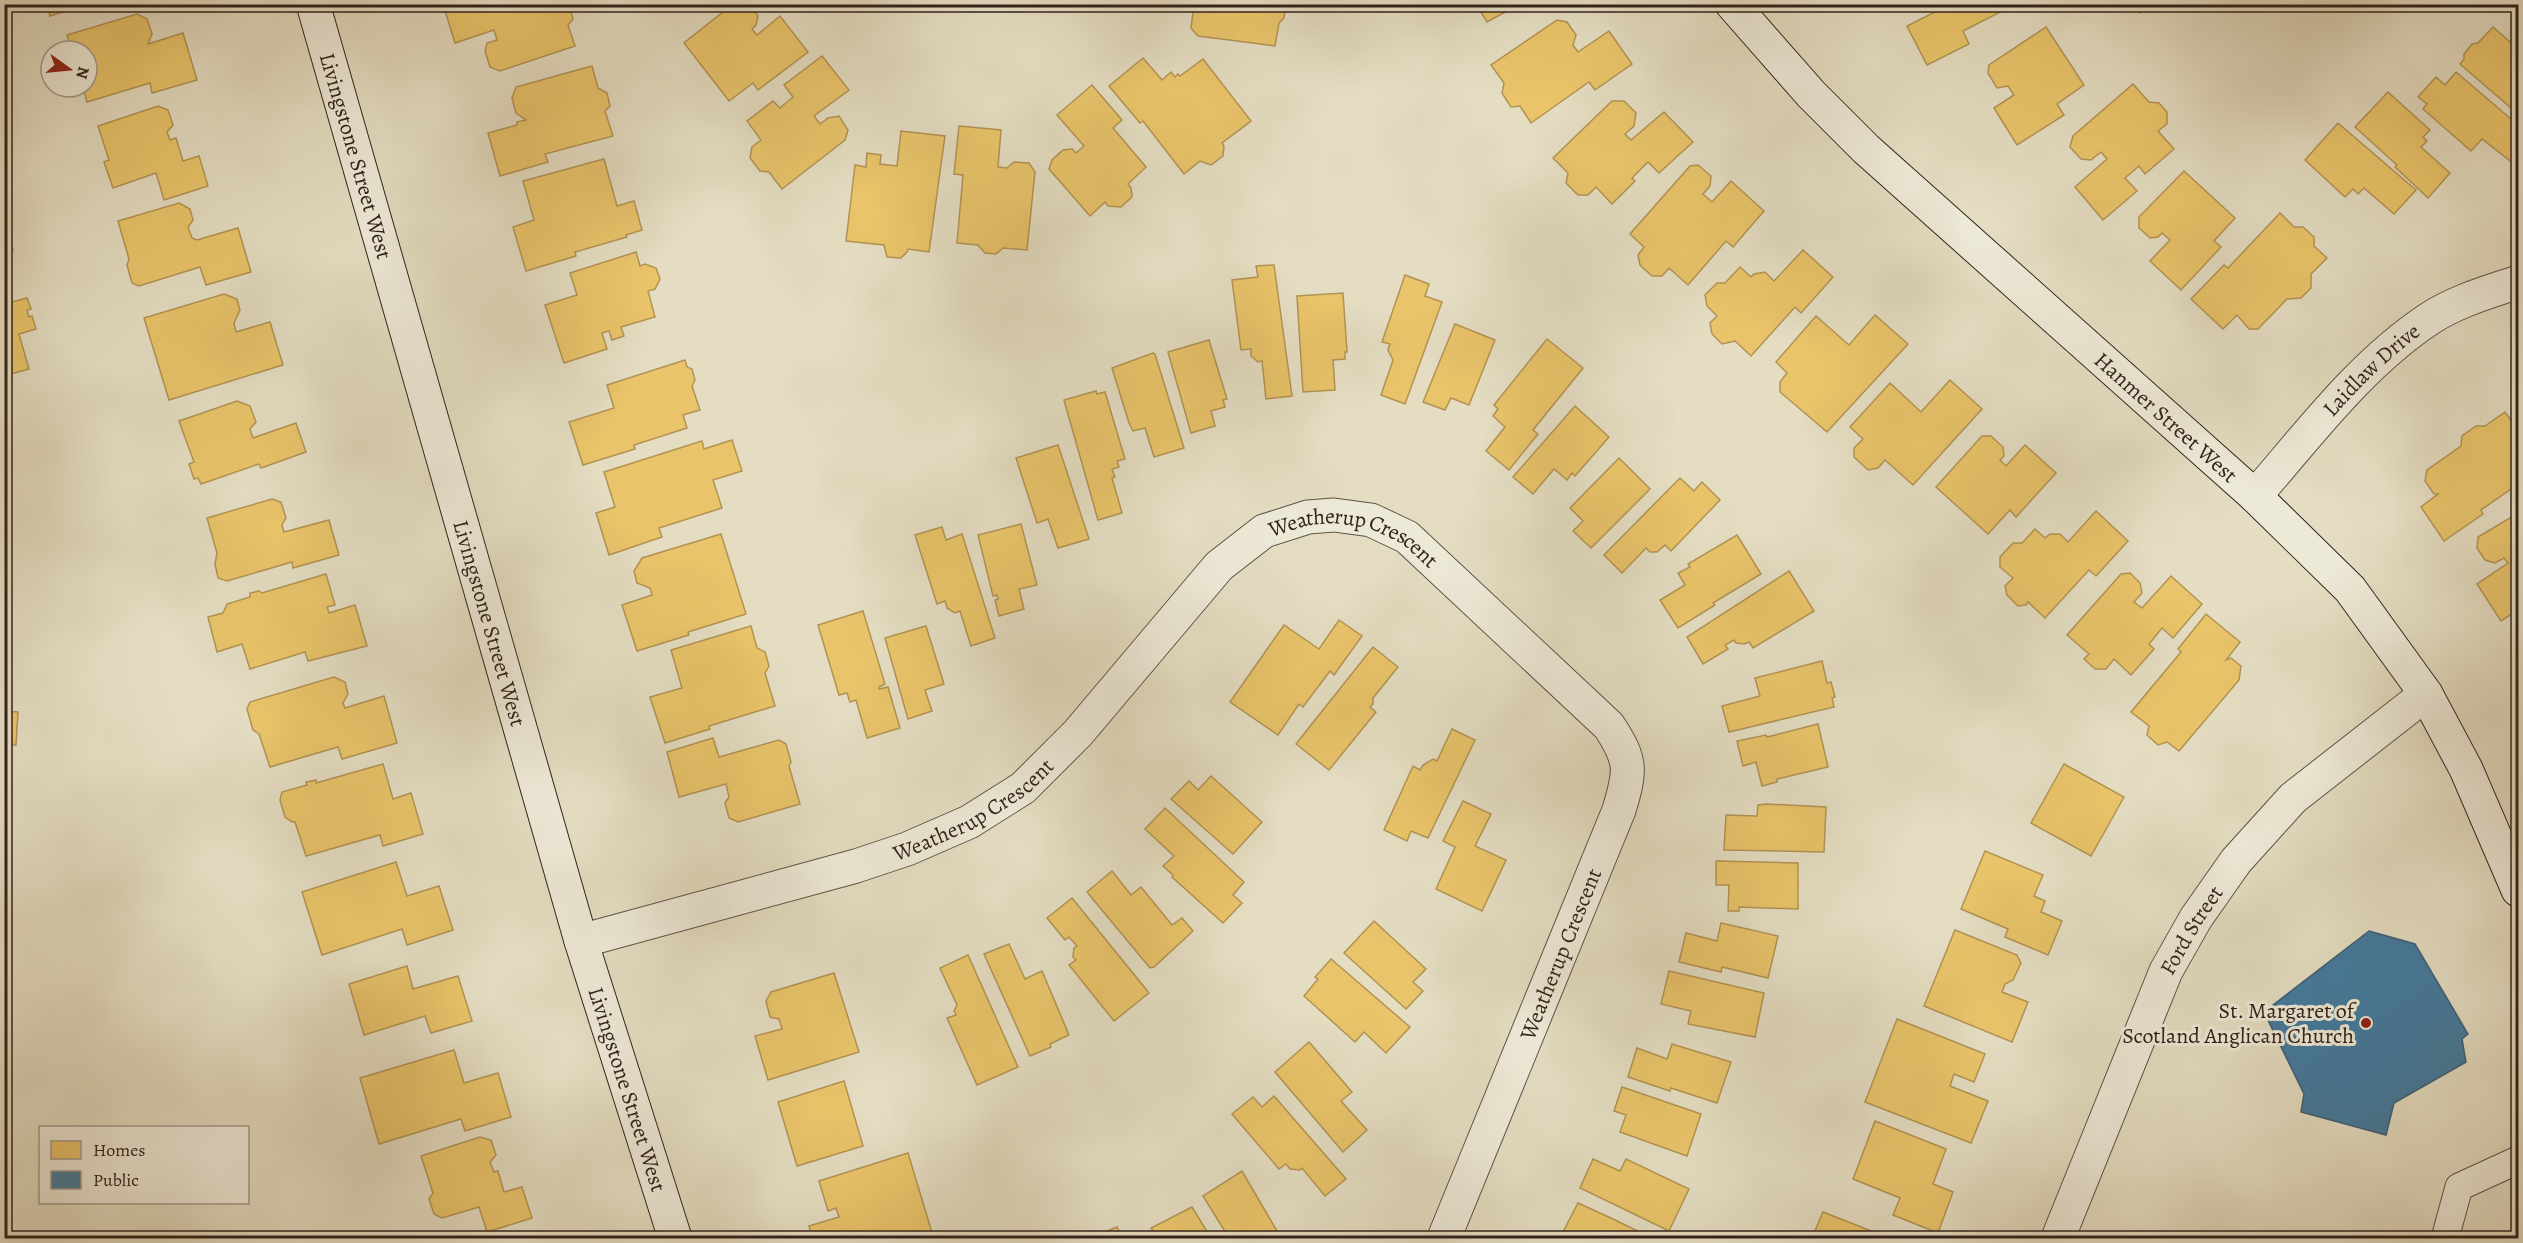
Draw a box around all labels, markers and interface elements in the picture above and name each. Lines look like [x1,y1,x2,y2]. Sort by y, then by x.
north arrow [39,39,99,99]
street label: Livingstone Street West [312,50,399,263]
text: N [70,64,95,81]
street label: Laidlaw Drive [2316,316,2426,423]
street label: Hanmer Street West [2087,346,2244,490]
street label: Weatherup Crescent [1264,501,1445,575]
street label: Livingstone Street West [445,517,533,730]
street label: Weatherup Crescent [888,752,1061,869]
street label: Weatherup Crescent [1512,864,1609,1046]
street label: Ford Street [2153,880,2230,981]
street label: Livingstone Street West [580,983,673,1196]
place label: St. Margaret of Scotland Anglican Church [2122,996,2357,1051]
marker: St. Margaret of Scotland Anglican Church [2359,1016,2373,1030]
legend [39,1126,249,1204]
text: Homes [93,1138,145,1162]
text: Public [93,1168,139,1192]

